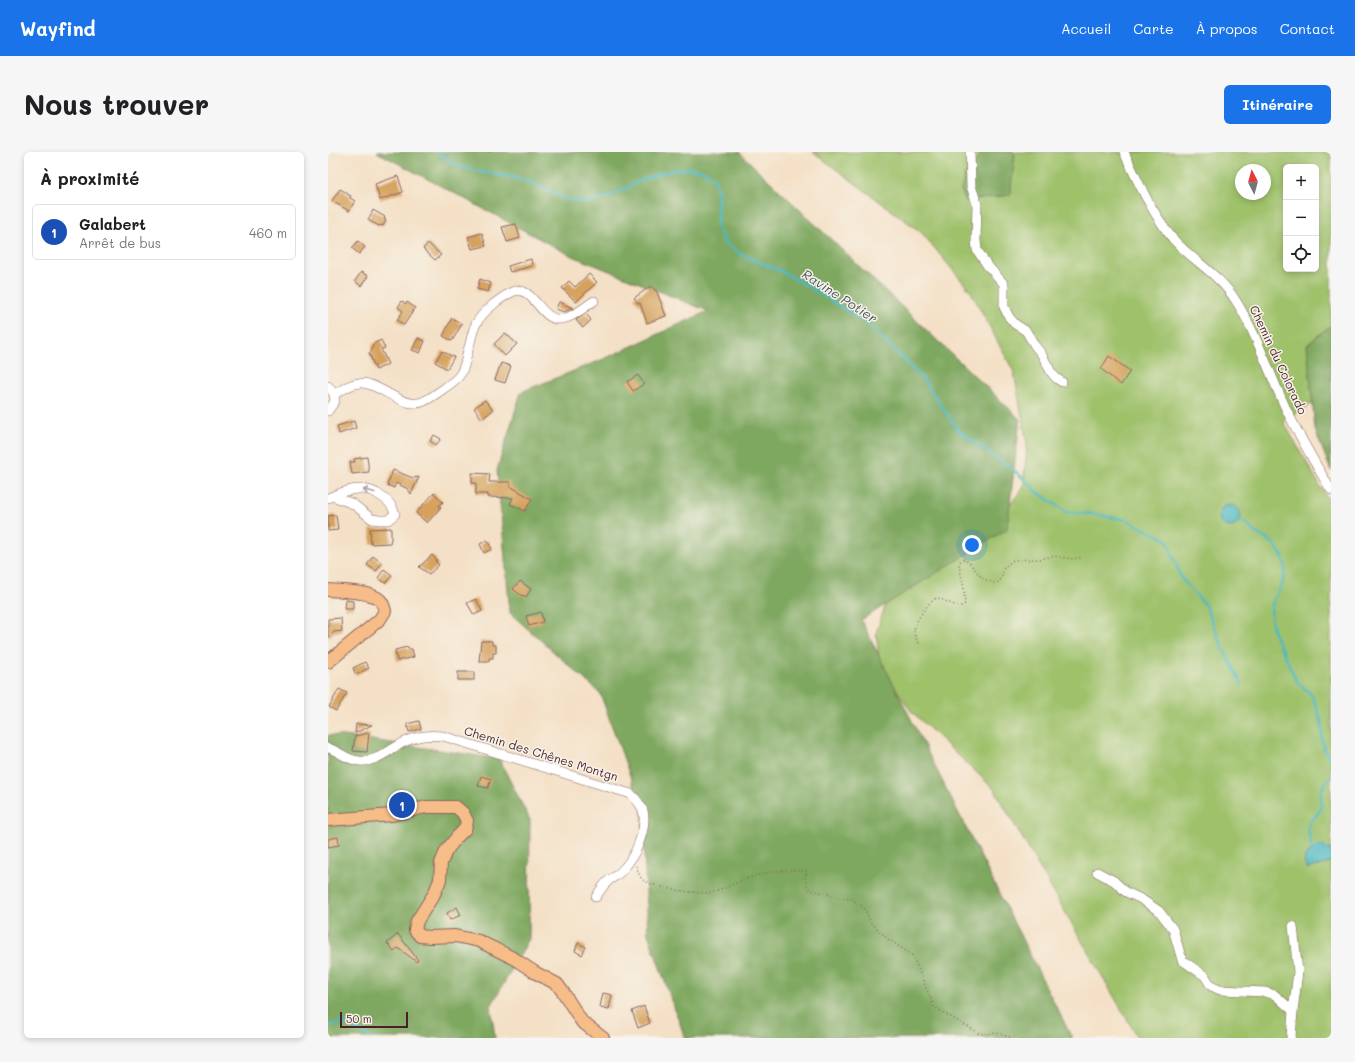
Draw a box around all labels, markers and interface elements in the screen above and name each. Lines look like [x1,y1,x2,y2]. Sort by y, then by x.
text: Wayfind [20,16,96,41]
text: Accueil [1061,19,1111,38]
text: Carte [1133,19,1174,38]
text: À propos [1196,19,1258,38]
text: Contact [1280,19,1335,38]
button: Itinéraire [1224,85,1331,124]
text: Nous trouver [24,86,209,122]
north arrow [1235,164,1271,200]
map controls [1283,164,1319,272]
button: + [1283,164,1319,200]
text: À proximité [40,167,139,189]
button: − [1283,200,1319,236]
text: Galabert [79,214,146,234]
text: 1 [51,224,57,241]
text: 460 m [249,224,287,241]
text: Arrêt de bus [79,234,161,251]
button: locate [1283,236,1319,272]
water label: Ravine Potier [799,265,882,327]
street label: Chemin du Colorado [1247,302,1311,417]
one-way arrow [363,486,376,494]
your location [962,535,982,555]
street label: Chemin des Chênes Montgn [462,722,620,784]
pin: 1 [389,790,415,820]
scale bar [340,1010,408,1029]
text: 50 m [346,1011,372,1026]

